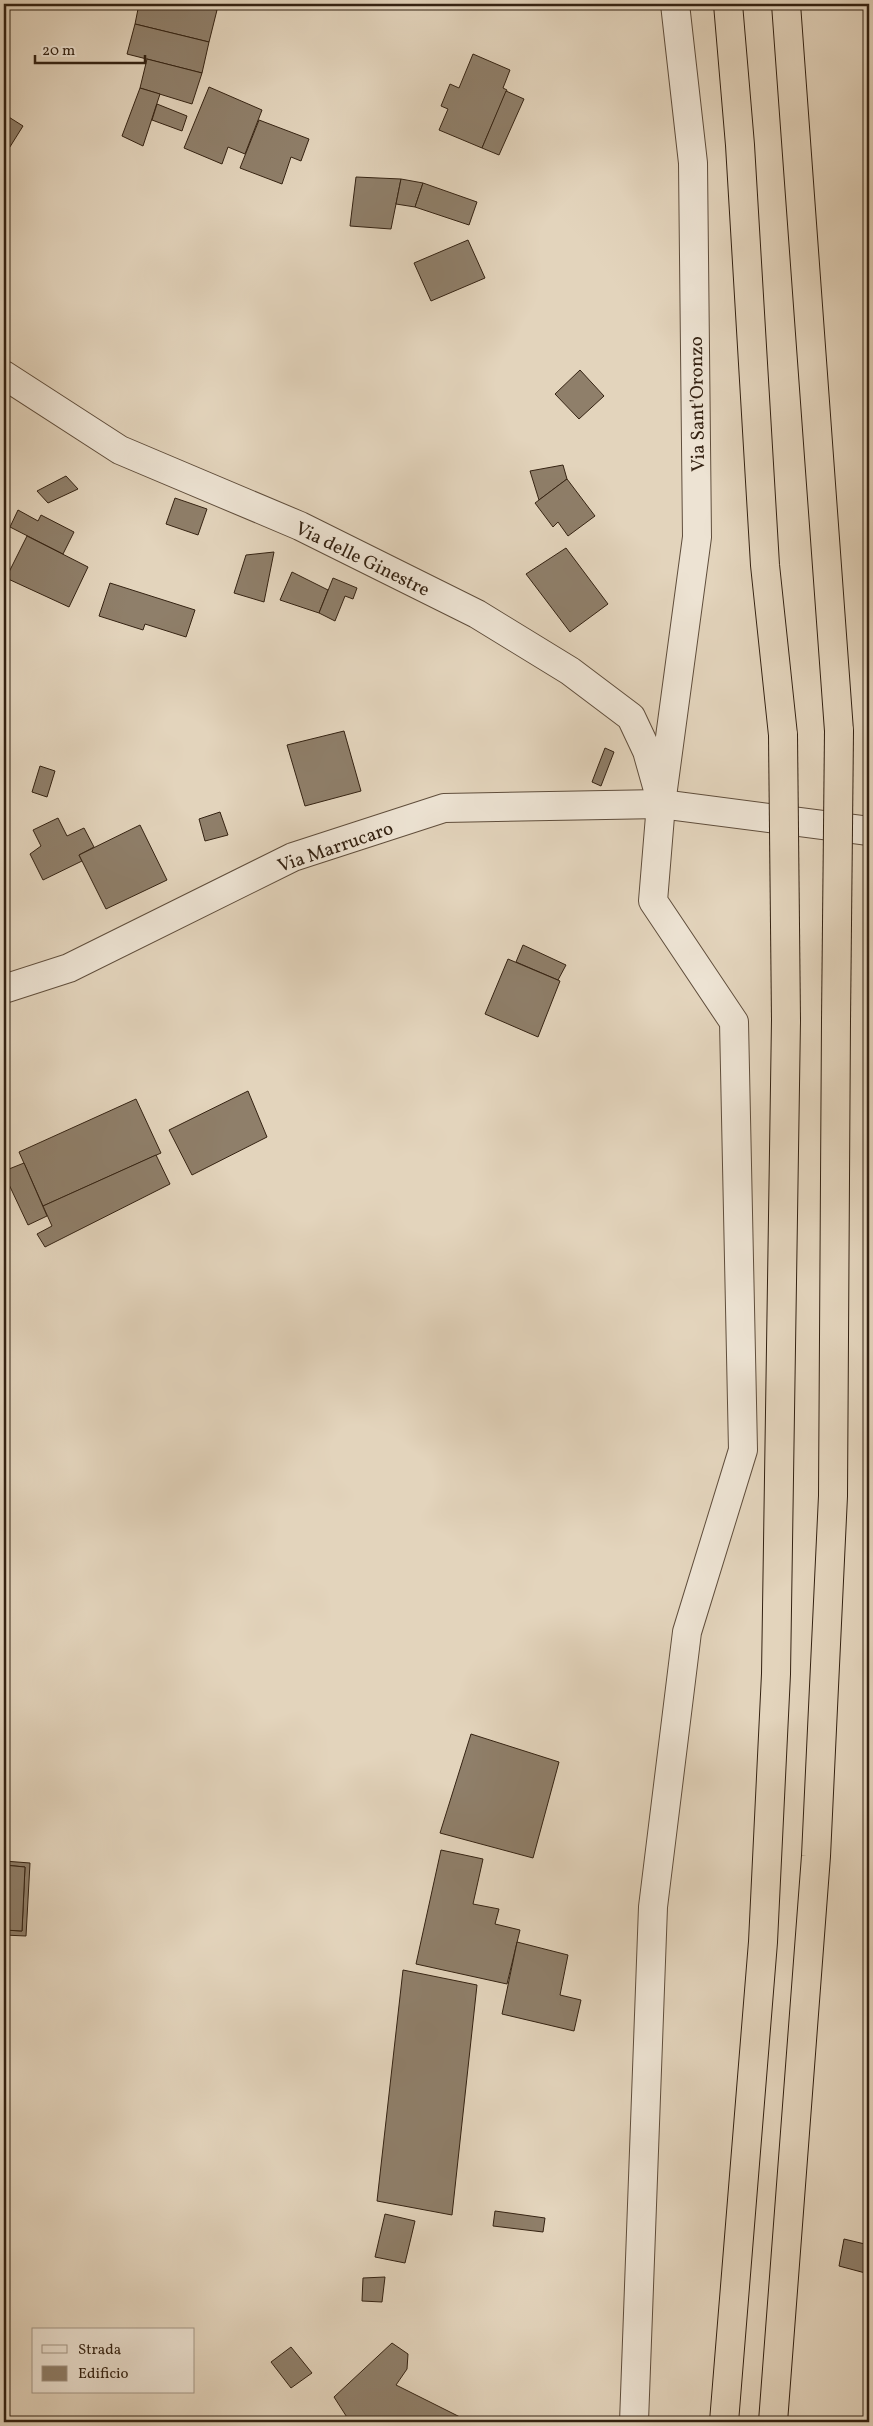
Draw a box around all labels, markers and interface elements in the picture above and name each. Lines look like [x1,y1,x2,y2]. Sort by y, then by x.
scale bar [35,32,145,64]
text: 20 m [42,41,75,62]
street label: Via Sant'Oronzo [684,336,712,472]
street label: Via delle Ginestre [291,516,434,604]
street label: Via Marrucaro [274,816,397,880]
legend [32,2328,195,2394]
text: Strada [78,2340,121,2361]
text: Edificio [78,2364,129,2385]

